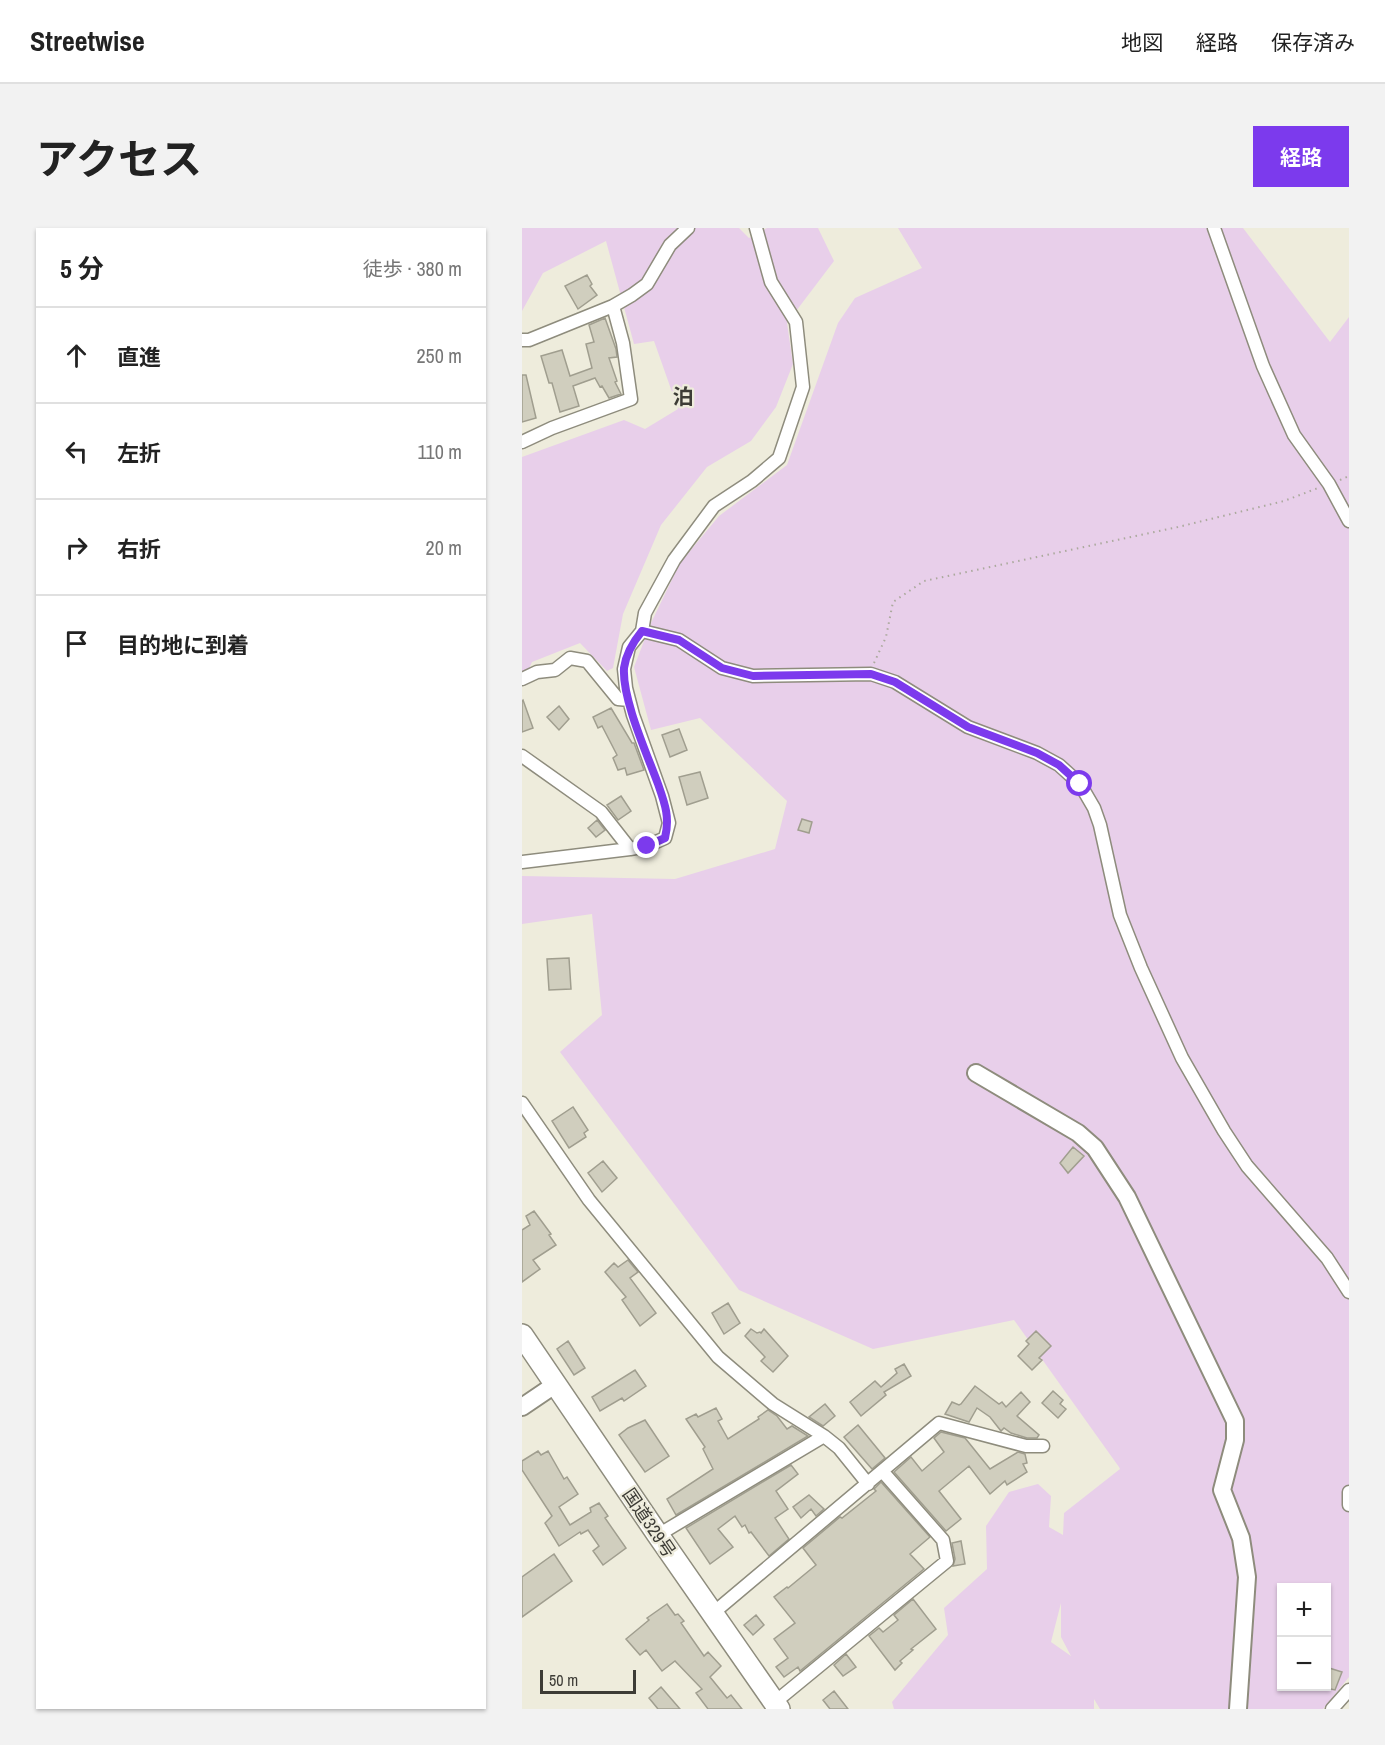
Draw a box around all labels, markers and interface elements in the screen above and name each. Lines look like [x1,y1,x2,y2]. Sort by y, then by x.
text: Streetwise [30,22,145,60]
text: 地図 [1121,28,1163,57]
text: 経路 [1196,28,1238,57]
text: 保存済み [1271,28,1355,57]
button: 経路 [1253,126,1349,187]
text: アクセス [36,131,202,187]
text: 5 分 [60,251,104,286]
text: 徒歩 · 380 m [363,255,462,282]
icon: ahead [60,339,93,372]
text: 直進 [117,342,161,372]
text: 250 m [416,342,462,369]
district label: 泊 [673,382,694,411]
icon: left [60,435,93,468]
text: 左折 [117,438,161,468]
text: 110 m [418,438,462,465]
icon: right [60,531,93,564]
text: 右折 [117,534,161,564]
text: 20 m [426,534,462,561]
icon: arrive [60,627,93,660]
text: 目的地に到着 [117,630,249,660]
route start [1066,770,1092,796]
route end [633,832,659,858]
street label: 国道329号 [617,1483,682,1562]
map controls [1277,1583,1331,1691]
button: + [1277,1583,1331,1637]
button: − [1277,1637,1331,1691]
scale bar [540,1667,636,1694]
text: 50 m [549,1669,578,1691]

